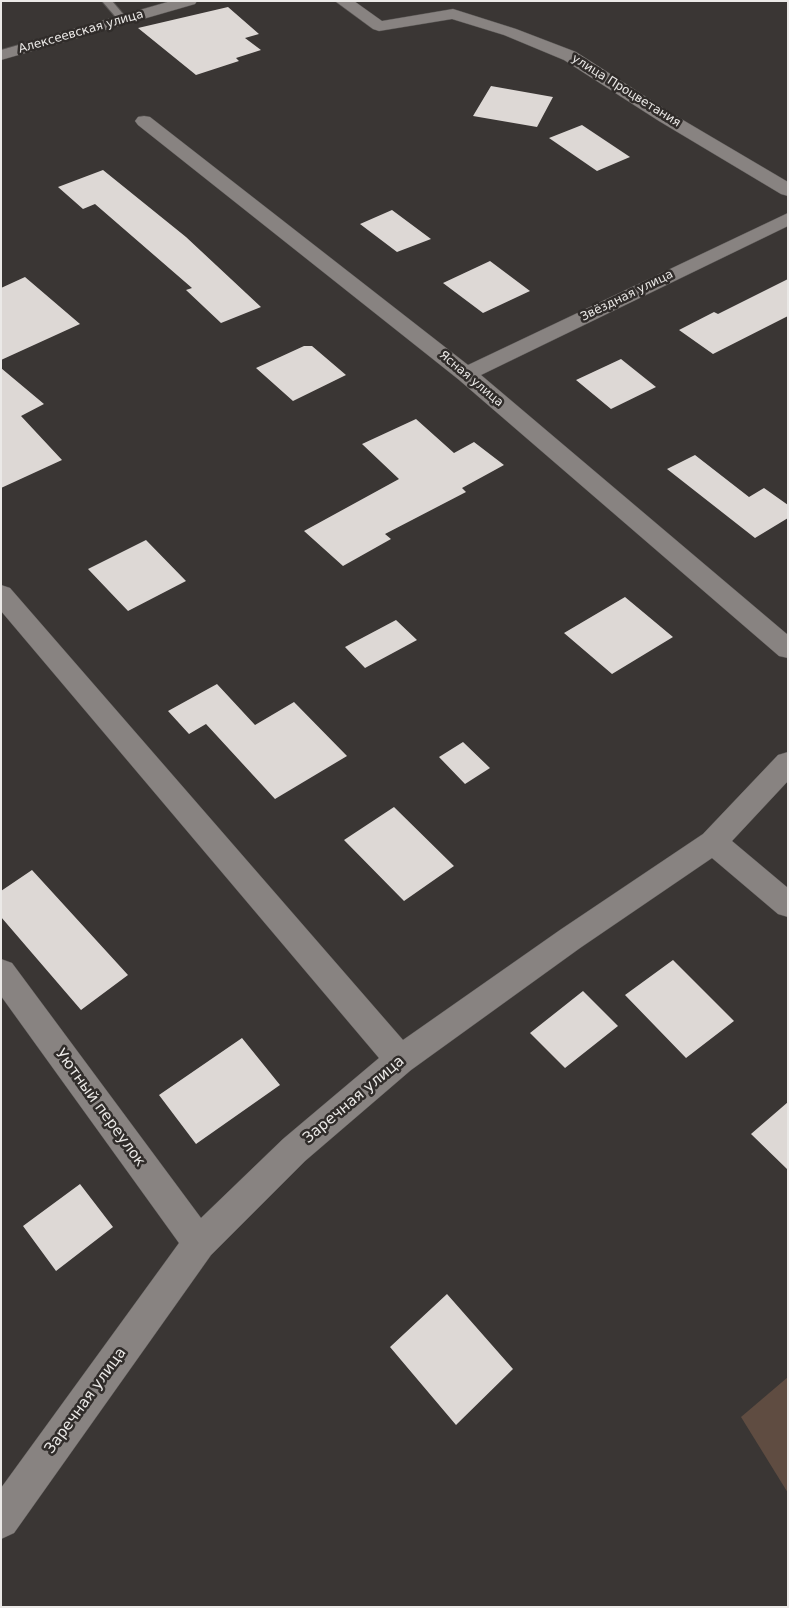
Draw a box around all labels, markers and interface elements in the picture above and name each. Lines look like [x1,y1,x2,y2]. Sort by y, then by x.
street label: Алексеевская улица [17,7,145,57]
street label: улица Процветания [569,52,683,130]
street label: Звёздная улица [578,267,676,325]
street label: Ясная улица [436,348,506,410]
street label: Уютный переулок [51,1046,149,1170]
street label: Заречная улица [300,1052,408,1148]
street label: Заречная улица [41,1344,131,1458]

